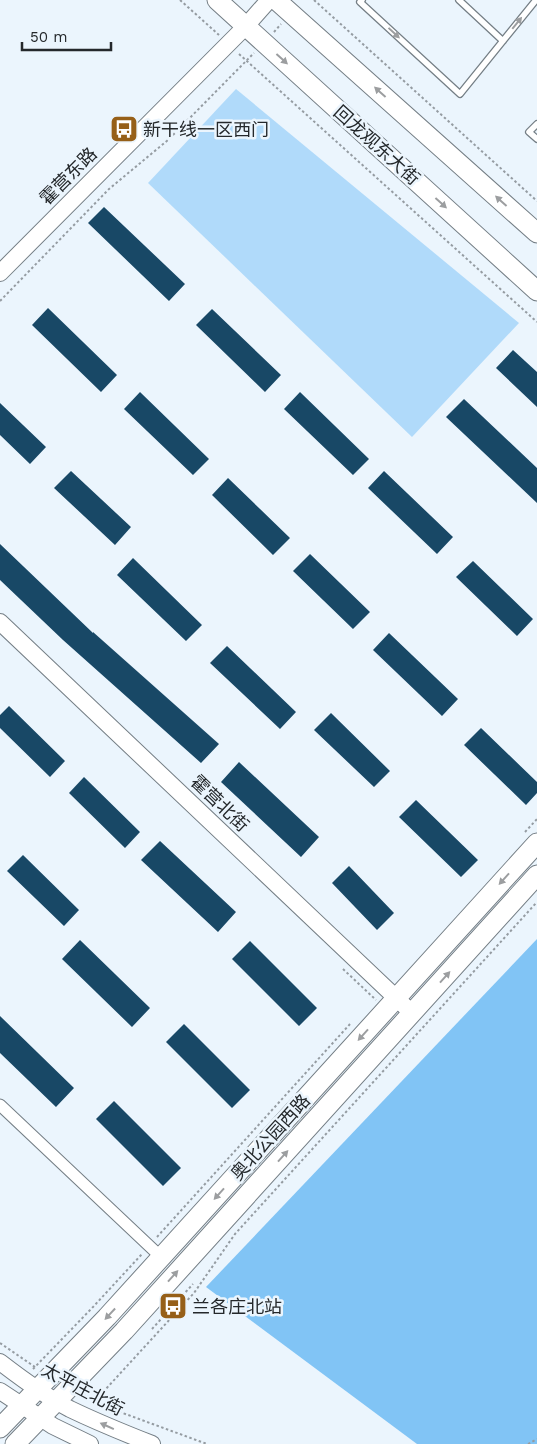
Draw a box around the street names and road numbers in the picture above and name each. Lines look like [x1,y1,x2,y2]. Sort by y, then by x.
street label: 回龙观东大街 [330,101,424,189]
street label: 霍营东路 [35,143,101,209]
street label: 霍营北街 [187,770,253,836]
street label: 奥北公园西路 [226,1090,314,1184]
street label: 太平庄北街 [38,1359,128,1419]

